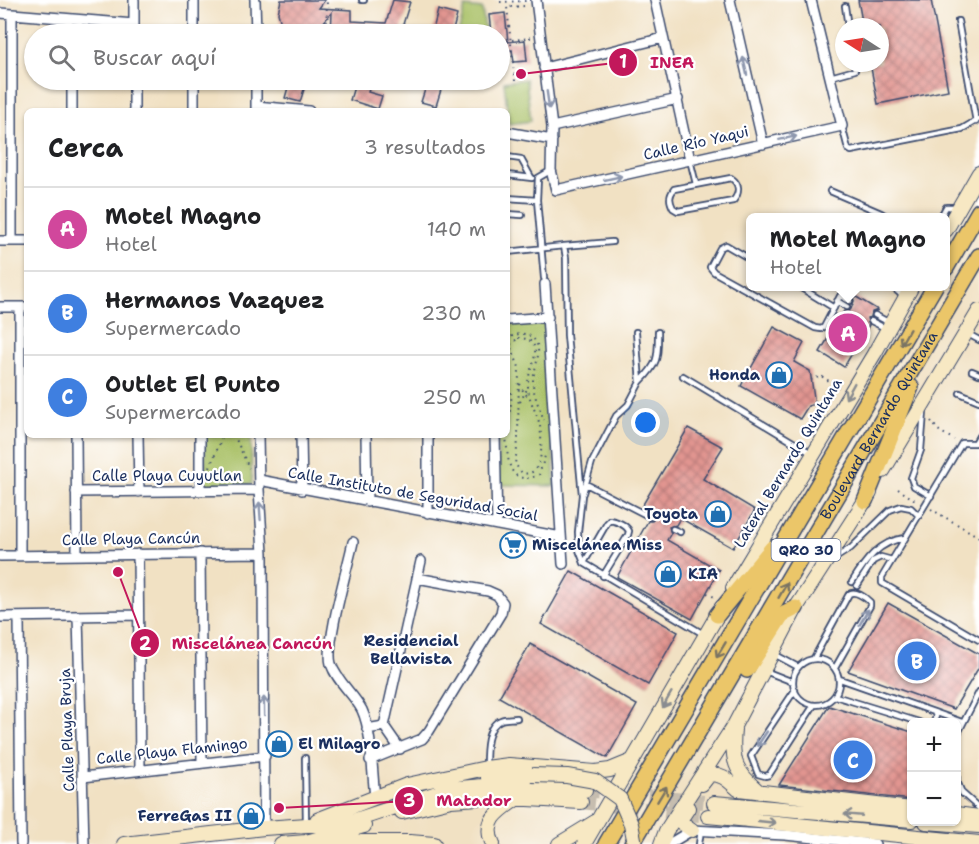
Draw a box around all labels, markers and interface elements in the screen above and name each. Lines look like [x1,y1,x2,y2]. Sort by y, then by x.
north arrow [835,18,889,72]
search box [24,24,510,90]
icon: search [45,41,78,74]
text: Buscar aquí [93,43,216,72]
callout: INEA [608,45,706,79]
text: 1 [619,50,627,74]
text: INEA [650,52,694,73]
one-way arrow [739,57,751,76]
one-way arrow [543,89,554,109]
street label: Calle Río Yaqui [641,121,751,165]
text: Cerca [48,130,123,165]
one-way arrow [778,132,797,143]
text: 3 resultados [364,134,486,160]
one-way arrow [604,171,623,183]
text: Motel Magno [105,202,261,231]
popup [746,213,950,291]
text: A [60,216,75,242]
text: 140 m [427,216,486,242]
text: Motel Magno [770,225,926,254]
text: Hotel [105,231,157,257]
text: Hotel [770,254,822,280]
text: Hermanos Vazquez [105,286,325,315]
text: B [61,300,74,326]
text: 230 m [421,300,486,326]
pin: A [828,310,868,356]
text: Supermercado [105,315,241,341]
street label: Boulevard Bernardo Quintana [816,327,943,523]
one-way arrow [899,328,911,345]
shop icon: Honda [764,360,794,390]
place label: Honda [709,365,761,385]
text: Outlet El Punto [105,370,280,399]
street label: Lateral Bernardo Quintana [729,374,847,552]
one-way arrow [844,382,856,399]
text: C [61,384,74,410]
text: 250 m [422,384,486,410]
text: Supermercado [105,399,241,425]
your location [631,408,660,437]
street label: Calle Instituto de Seguridad Social [286,462,540,526]
street label: Calle Playa Cuyutlan [92,466,242,486]
shop icon: Toyota [703,499,733,529]
one-way arrow [254,502,265,522]
place label: Toyota [644,504,699,524]
street label: Calle Playa Cancún [62,528,200,550]
supermarket icon: Miscelánea Miss [498,530,528,560]
place label: Miscelánea Miss [532,535,662,555]
road number: QRO 30 [772,539,840,561]
shop icon: KIA [653,559,683,589]
place label: KIA [688,564,718,584]
one-way arrow [777,582,789,599]
one-way arrow [858,609,870,626]
callout: Miscelánea Cancún [130,626,345,660]
district label: Residencial Bellavista [364,630,459,669]
text: 2 [139,632,152,656]
text: Miscelánea Cancún [172,633,333,654]
pin: B [898,638,936,684]
one-way arrow [714,641,726,658]
street label: Calle Playa Bruja [55,667,79,792]
one-way arrow [661,691,673,708]
one-way arrow [258,697,270,717]
map controls [907,718,961,826]
button: + [907,718,961,772]
shop icon: El Milagro [264,729,294,759]
one-way arrow [756,730,768,747]
street label: Calle Playa Flamingo [95,733,249,769]
place label: El Milagro [298,734,381,754]
pin: C [834,738,872,783]
button: − [907,772,961,826]
callout: Matador [394,784,524,818]
one-way arrow [657,786,669,803]
text: 3 [403,789,415,813]
text: Matador [436,790,512,811]
shop icon: FerreGas II [236,801,266,831]
place label: FerreGas II [138,806,232,826]
one-way arrow [844,809,864,820]
one-way arrow [756,817,776,828]

